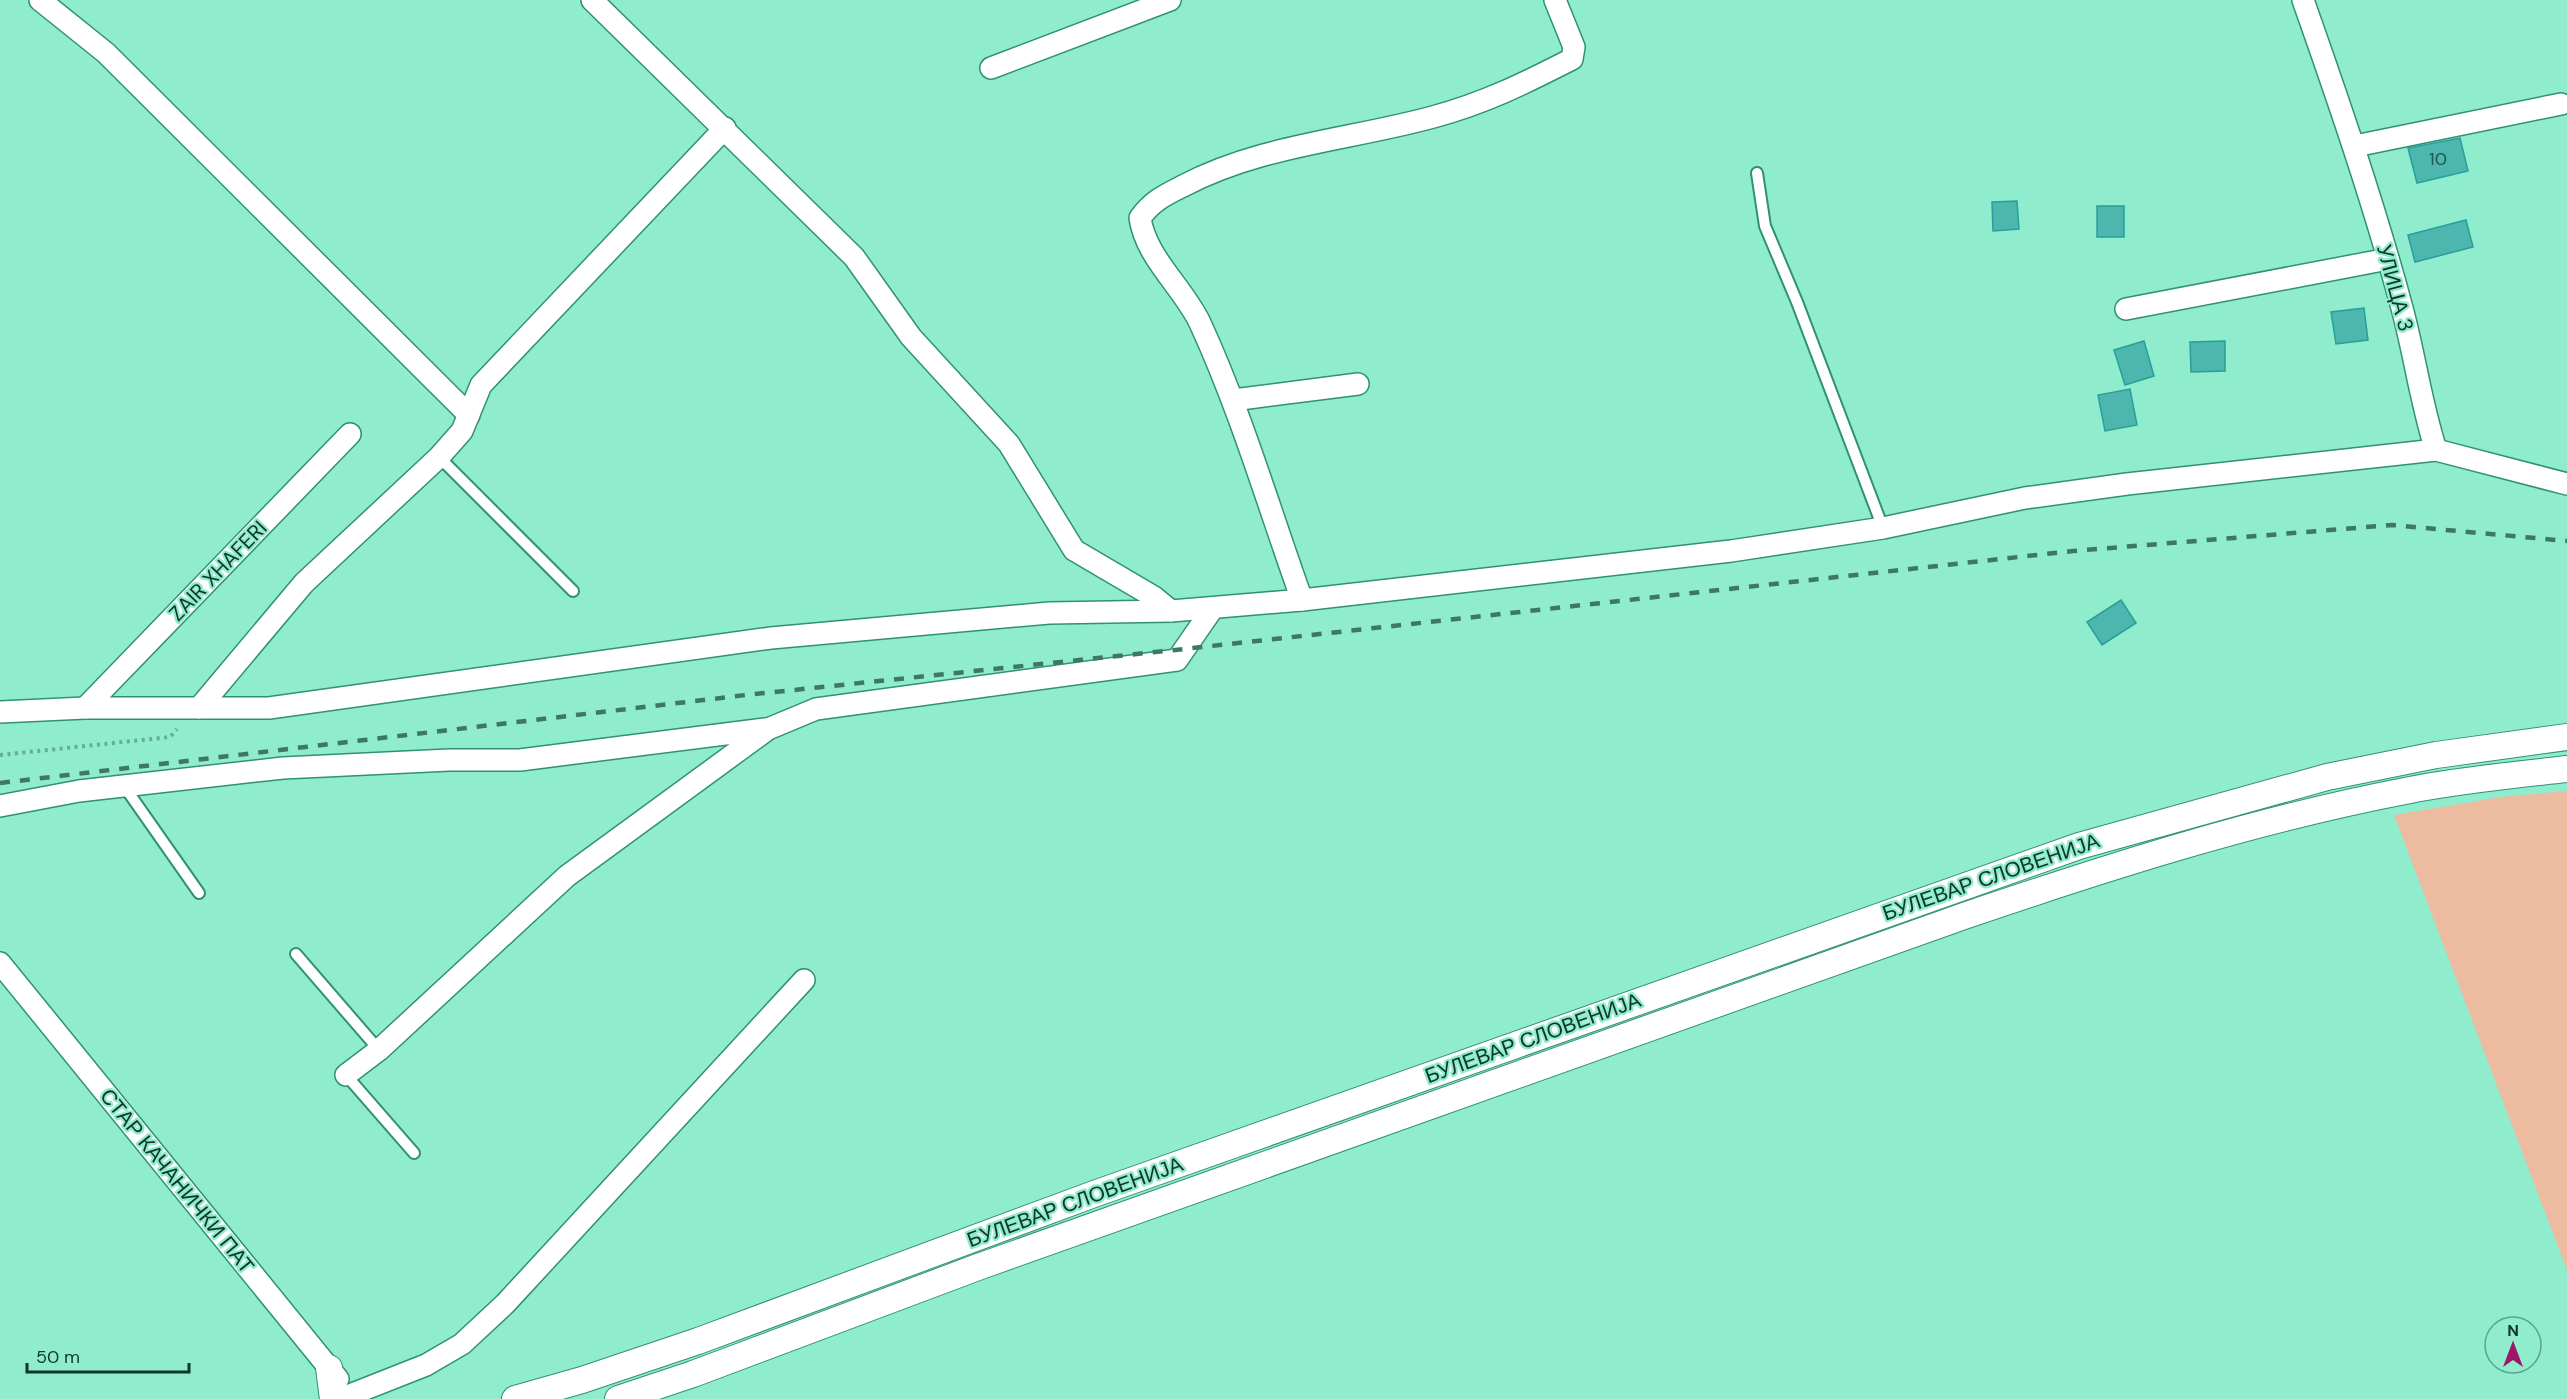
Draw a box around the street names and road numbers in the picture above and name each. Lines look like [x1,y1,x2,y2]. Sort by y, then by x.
street label: УЛИЦА 3 [2370,241,2420,335]
street label: ZAIR XHAFERI [163,515,273,627]
street label: БУЛЕВАР СЛОВЕНИЈА [1879,827,2103,927]
street label: БУЛЕВАР СЛОВЕНИЈА [1421,986,1645,1090]
street label: СТАР КАЧАНИЧКИ ПАТ [94,1083,260,1279]
street label: БУЛЕВАР СЛОВЕНИЈА [963,1150,1187,1254]

